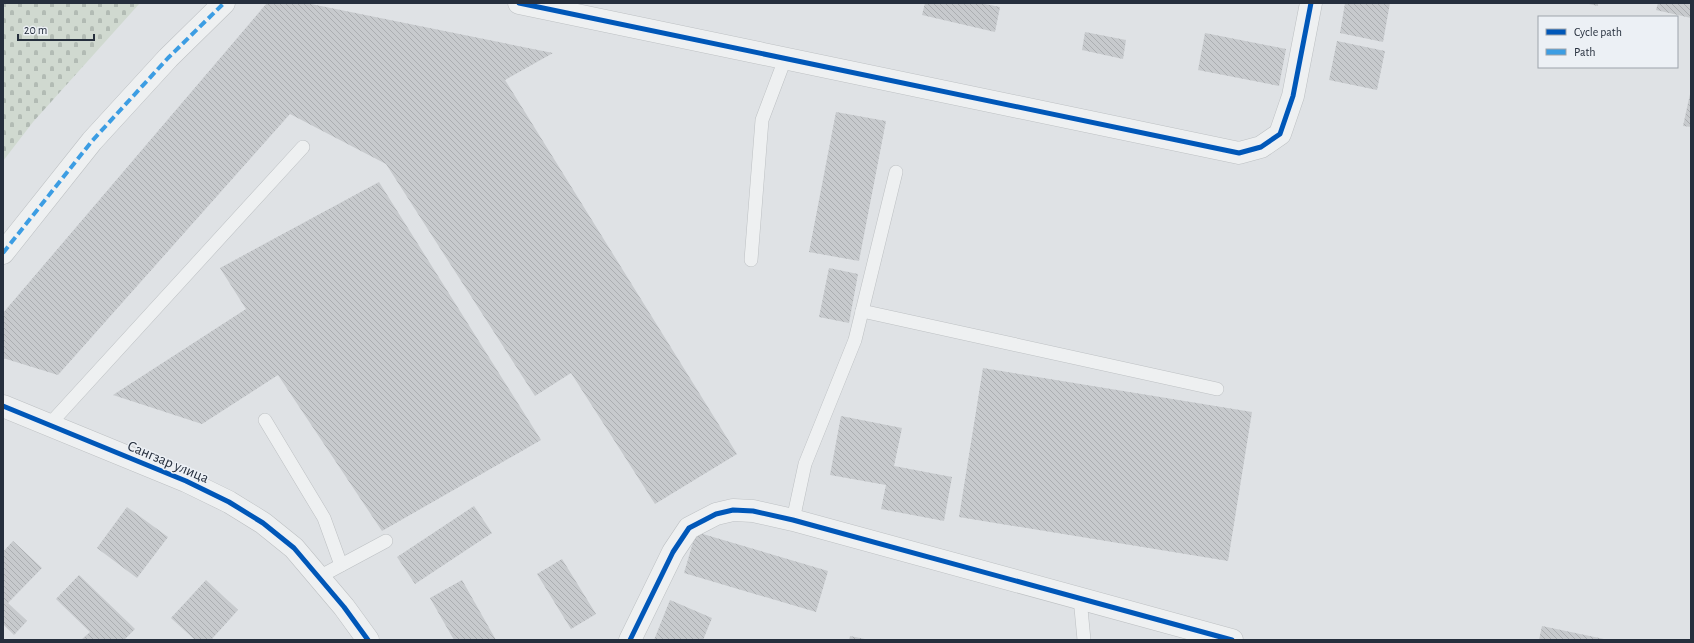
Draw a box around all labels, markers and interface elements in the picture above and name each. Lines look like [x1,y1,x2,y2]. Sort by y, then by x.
scale bar [18,16,94,42]
legend [1538,16,1678,68]
text: 20 m [24,24,47,36]
text: Cycle path [1574,26,1622,39]
text: Path [1574,46,1596,58]
street label: Сангзар улица [125,438,211,486]

